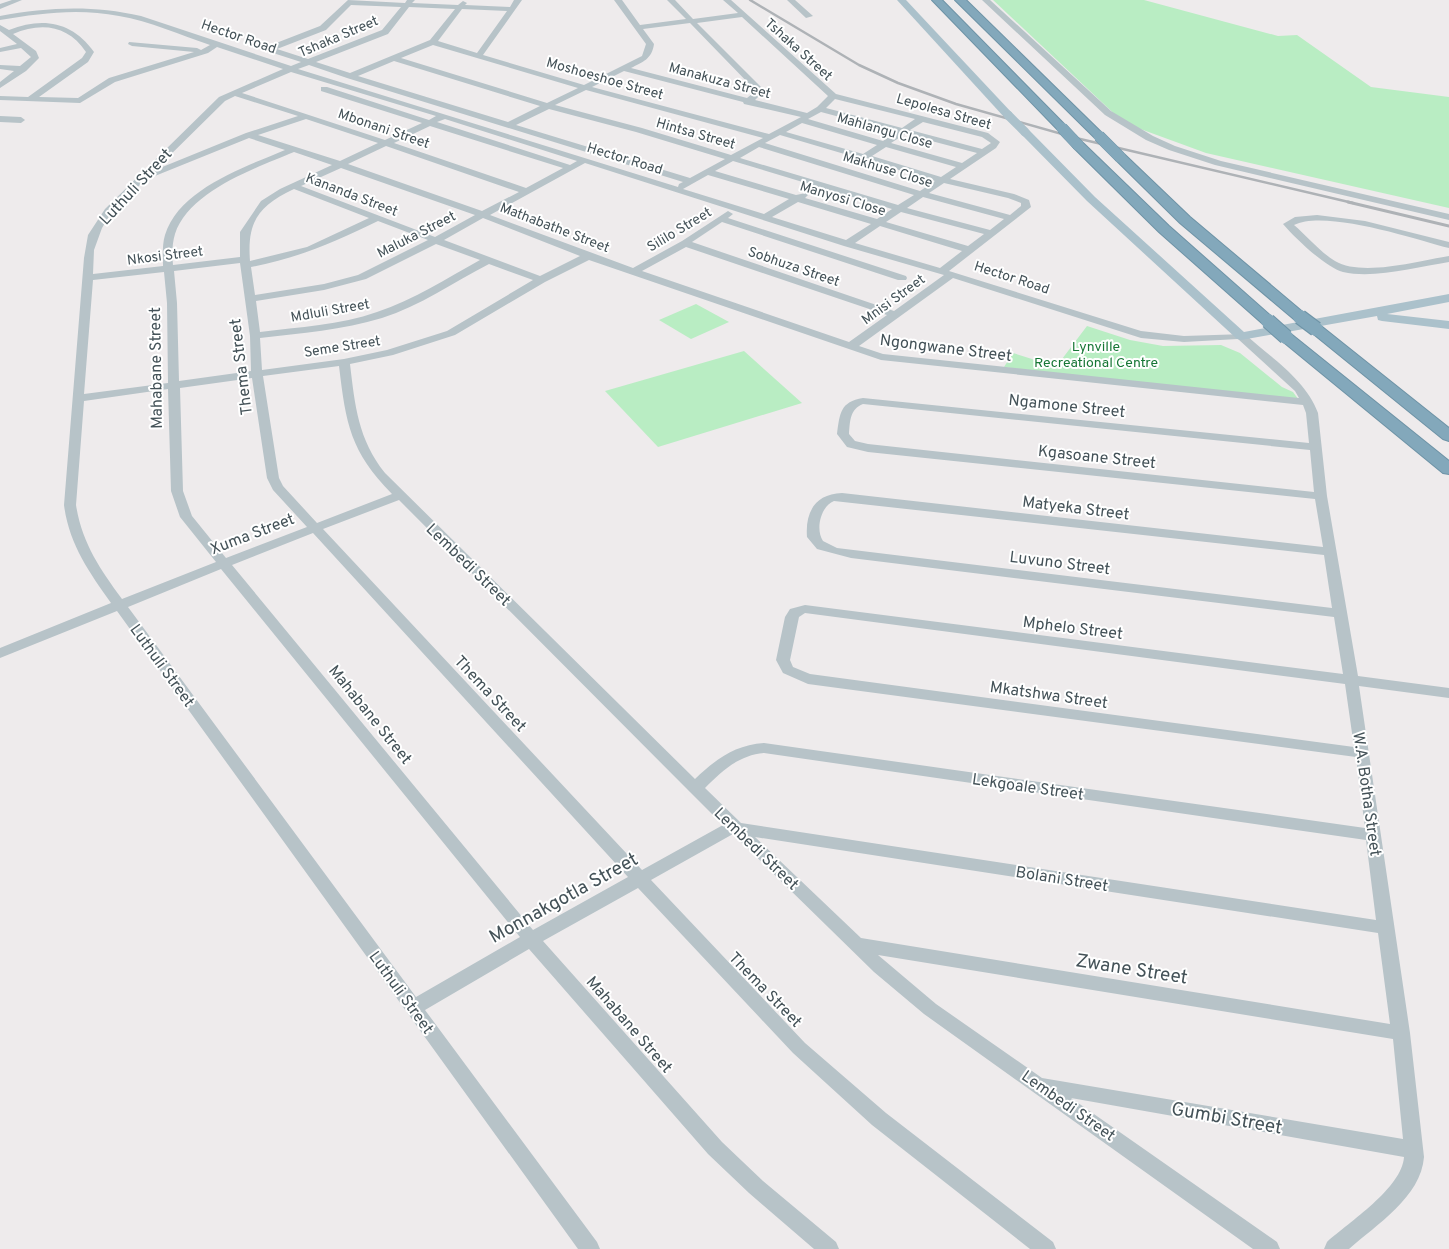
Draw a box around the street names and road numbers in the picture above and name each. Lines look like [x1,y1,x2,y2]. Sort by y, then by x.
street label: Tshaka Street [296,13,381,62]
street label: Tshaka Street [761,15,835,85]
street label: Hector Road [199,17,278,58]
street label: Moshoeshoe Street [544,55,665,104]
street label: Manakuza Street [667,60,773,103]
street label: Lepolesa Street [894,91,993,134]
street label: Mbonani Street [335,106,432,153]
street label: Mahlangu Close [835,110,934,153]
street label: Hintsa Street [654,115,737,154]
street label: Hector Road [585,140,665,179]
street label: Luthuli Street [96,145,177,230]
street label: Makhuse Close [841,149,935,192]
street label: Kananda Street [303,170,400,221]
street label: Manyosi Close [798,178,888,221]
street label: Mathabathe Street [497,200,612,257]
street label: Sililo Street [644,204,715,256]
street label: Maluka Street [374,208,459,262]
street label: Nkosi Street [126,243,204,270]
street label: Sobhuza Street [745,244,842,291]
street label: Hector Road [972,258,1051,299]
street label: Mnisi Street [859,271,929,329]
street label: Mdluli Street [290,296,371,327]
street label: Mahabane Street [146,307,168,429]
street label: Thema Street [226,317,258,416]
street label: Ngongwane Street [879,331,1013,367]
street label: Seme Street [303,333,382,362]
street label: Ngamone Street [1007,391,1126,423]
street label: Kgasoane Street [1037,442,1157,474]
street label: Matyeka Street [1021,493,1130,525]
street label: Xuma Street [208,510,298,560]
street label: Lembedi Street [421,520,514,611]
street label: Luvuno Street [1008,548,1111,580]
street label: Mphelo Street [1022,613,1124,645]
street label: Luthuli Street [125,621,198,712]
street label: Thema Street [449,652,530,737]
street label: Mahabane Street [323,662,416,769]
street label: Mkatshwa Street [988,678,1109,714]
street label: W.A. Botha Street [1347,731,1385,858]
street label: Lekgoale Street [971,770,1085,806]
street label: Lembedi Street [709,804,802,895]
street label: Monnakgotla Street [485,848,643,950]
street label: Bolani Street [1014,863,1109,897]
street label: Luthuli Street [364,948,437,1039]
street label: Thema Street [724,948,806,1032]
street label: Zwane Street [1074,949,1189,991]
street label: Mahabane Street [581,973,676,1078]
street label: Lembedi Street [1017,1067,1119,1146]
street label: Gumbi Street [1169,1097,1284,1141]

